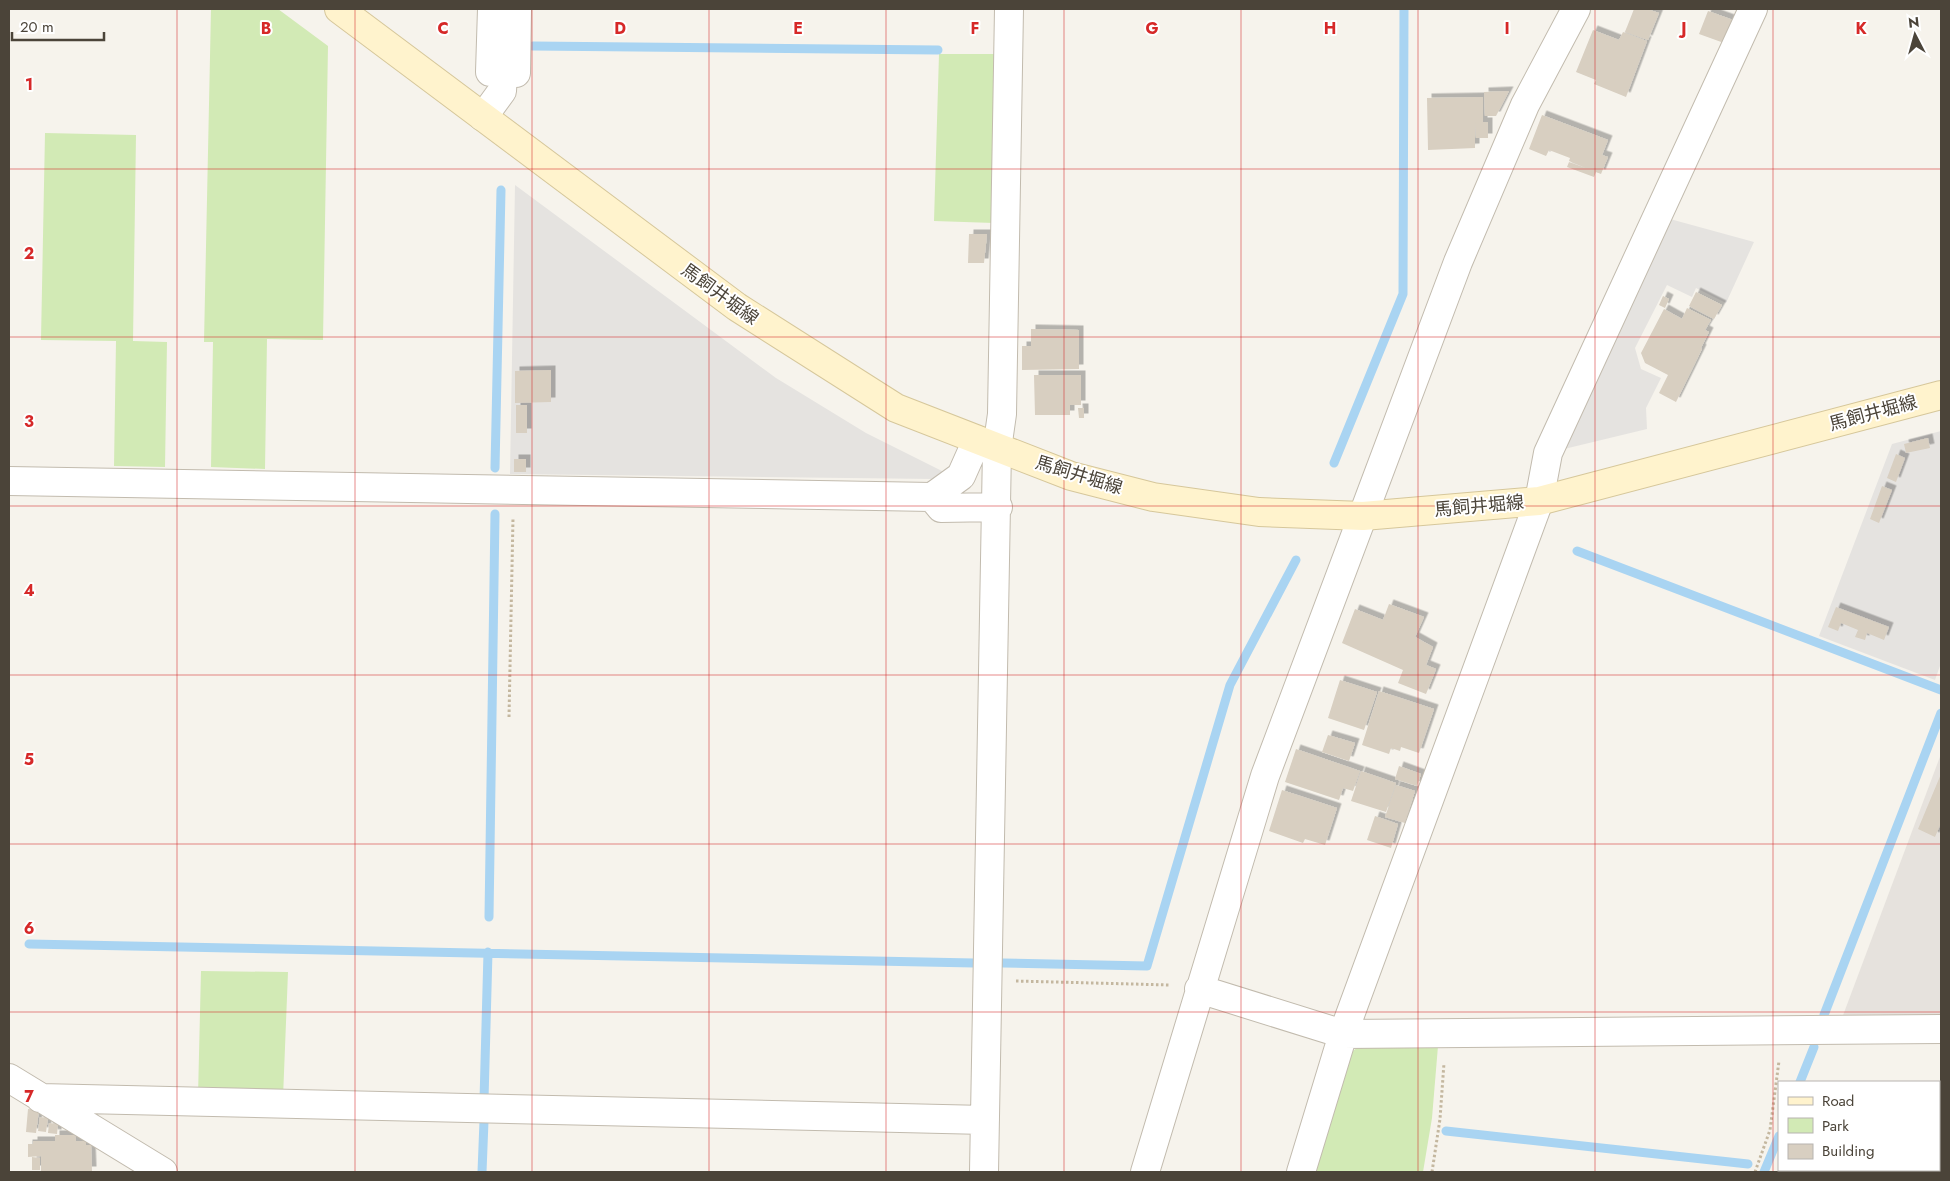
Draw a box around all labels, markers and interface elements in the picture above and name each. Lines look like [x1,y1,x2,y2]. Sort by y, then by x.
scale bar [12,10,105,42]
north arrow [1890,10,1940,60]
text: N [1907,12,1920,33]
text: 20 m [20,16,54,38]
text: B [261,17,271,40]
text: C [437,17,449,40]
text: D [614,17,626,40]
text: E [793,17,803,40]
text: F [971,17,979,40]
text: G [1145,17,1159,40]
text: H [1324,17,1336,40]
text: I [1504,17,1510,40]
text: J [1678,17,1687,40]
text: K [1855,17,1867,40]
text: 1 [25,73,33,96]
text: 2 [24,242,34,265]
street label: 馬飼井堀線 [676,257,764,331]
street label: 馬飼井堀線 [1826,389,1920,437]
text: 3 [24,410,34,433]
street label: 馬飼井堀線 [1032,449,1126,501]
street label: 馬飼井堀線 [1433,489,1525,523]
text: 4 [23,579,35,602]
text: 5 [24,748,34,771]
text: 6 [24,917,34,940]
legend [1778,1081,1940,1171]
text: 7 [24,1085,34,1108]
text: Road [1822,1090,1854,1112]
text: Park [1822,1115,1849,1137]
text: Building [1822,1140,1874,1162]

